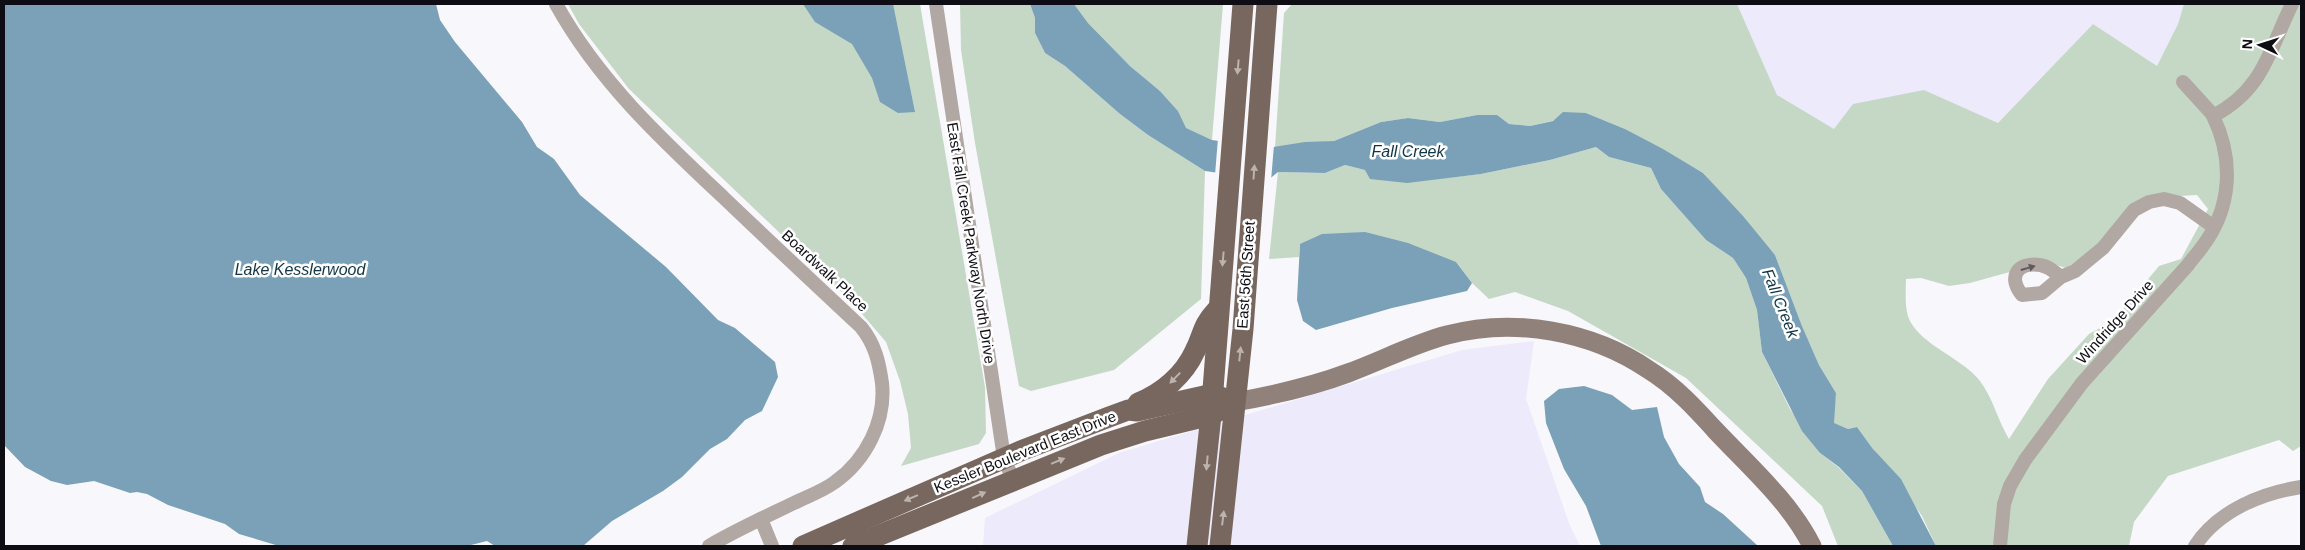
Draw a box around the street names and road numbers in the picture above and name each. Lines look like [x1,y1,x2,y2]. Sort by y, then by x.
street label: East Fall Creek Parkway North Drive [944,121,999,365]
street label: East 56th Street [1233,220,1258,329]
street label: Boardwalk Place [779,226,872,315]
street label: Windridge Drive [2073,276,2157,367]
street label: Kessler Boulevard East Drive [931,407,1118,496]

